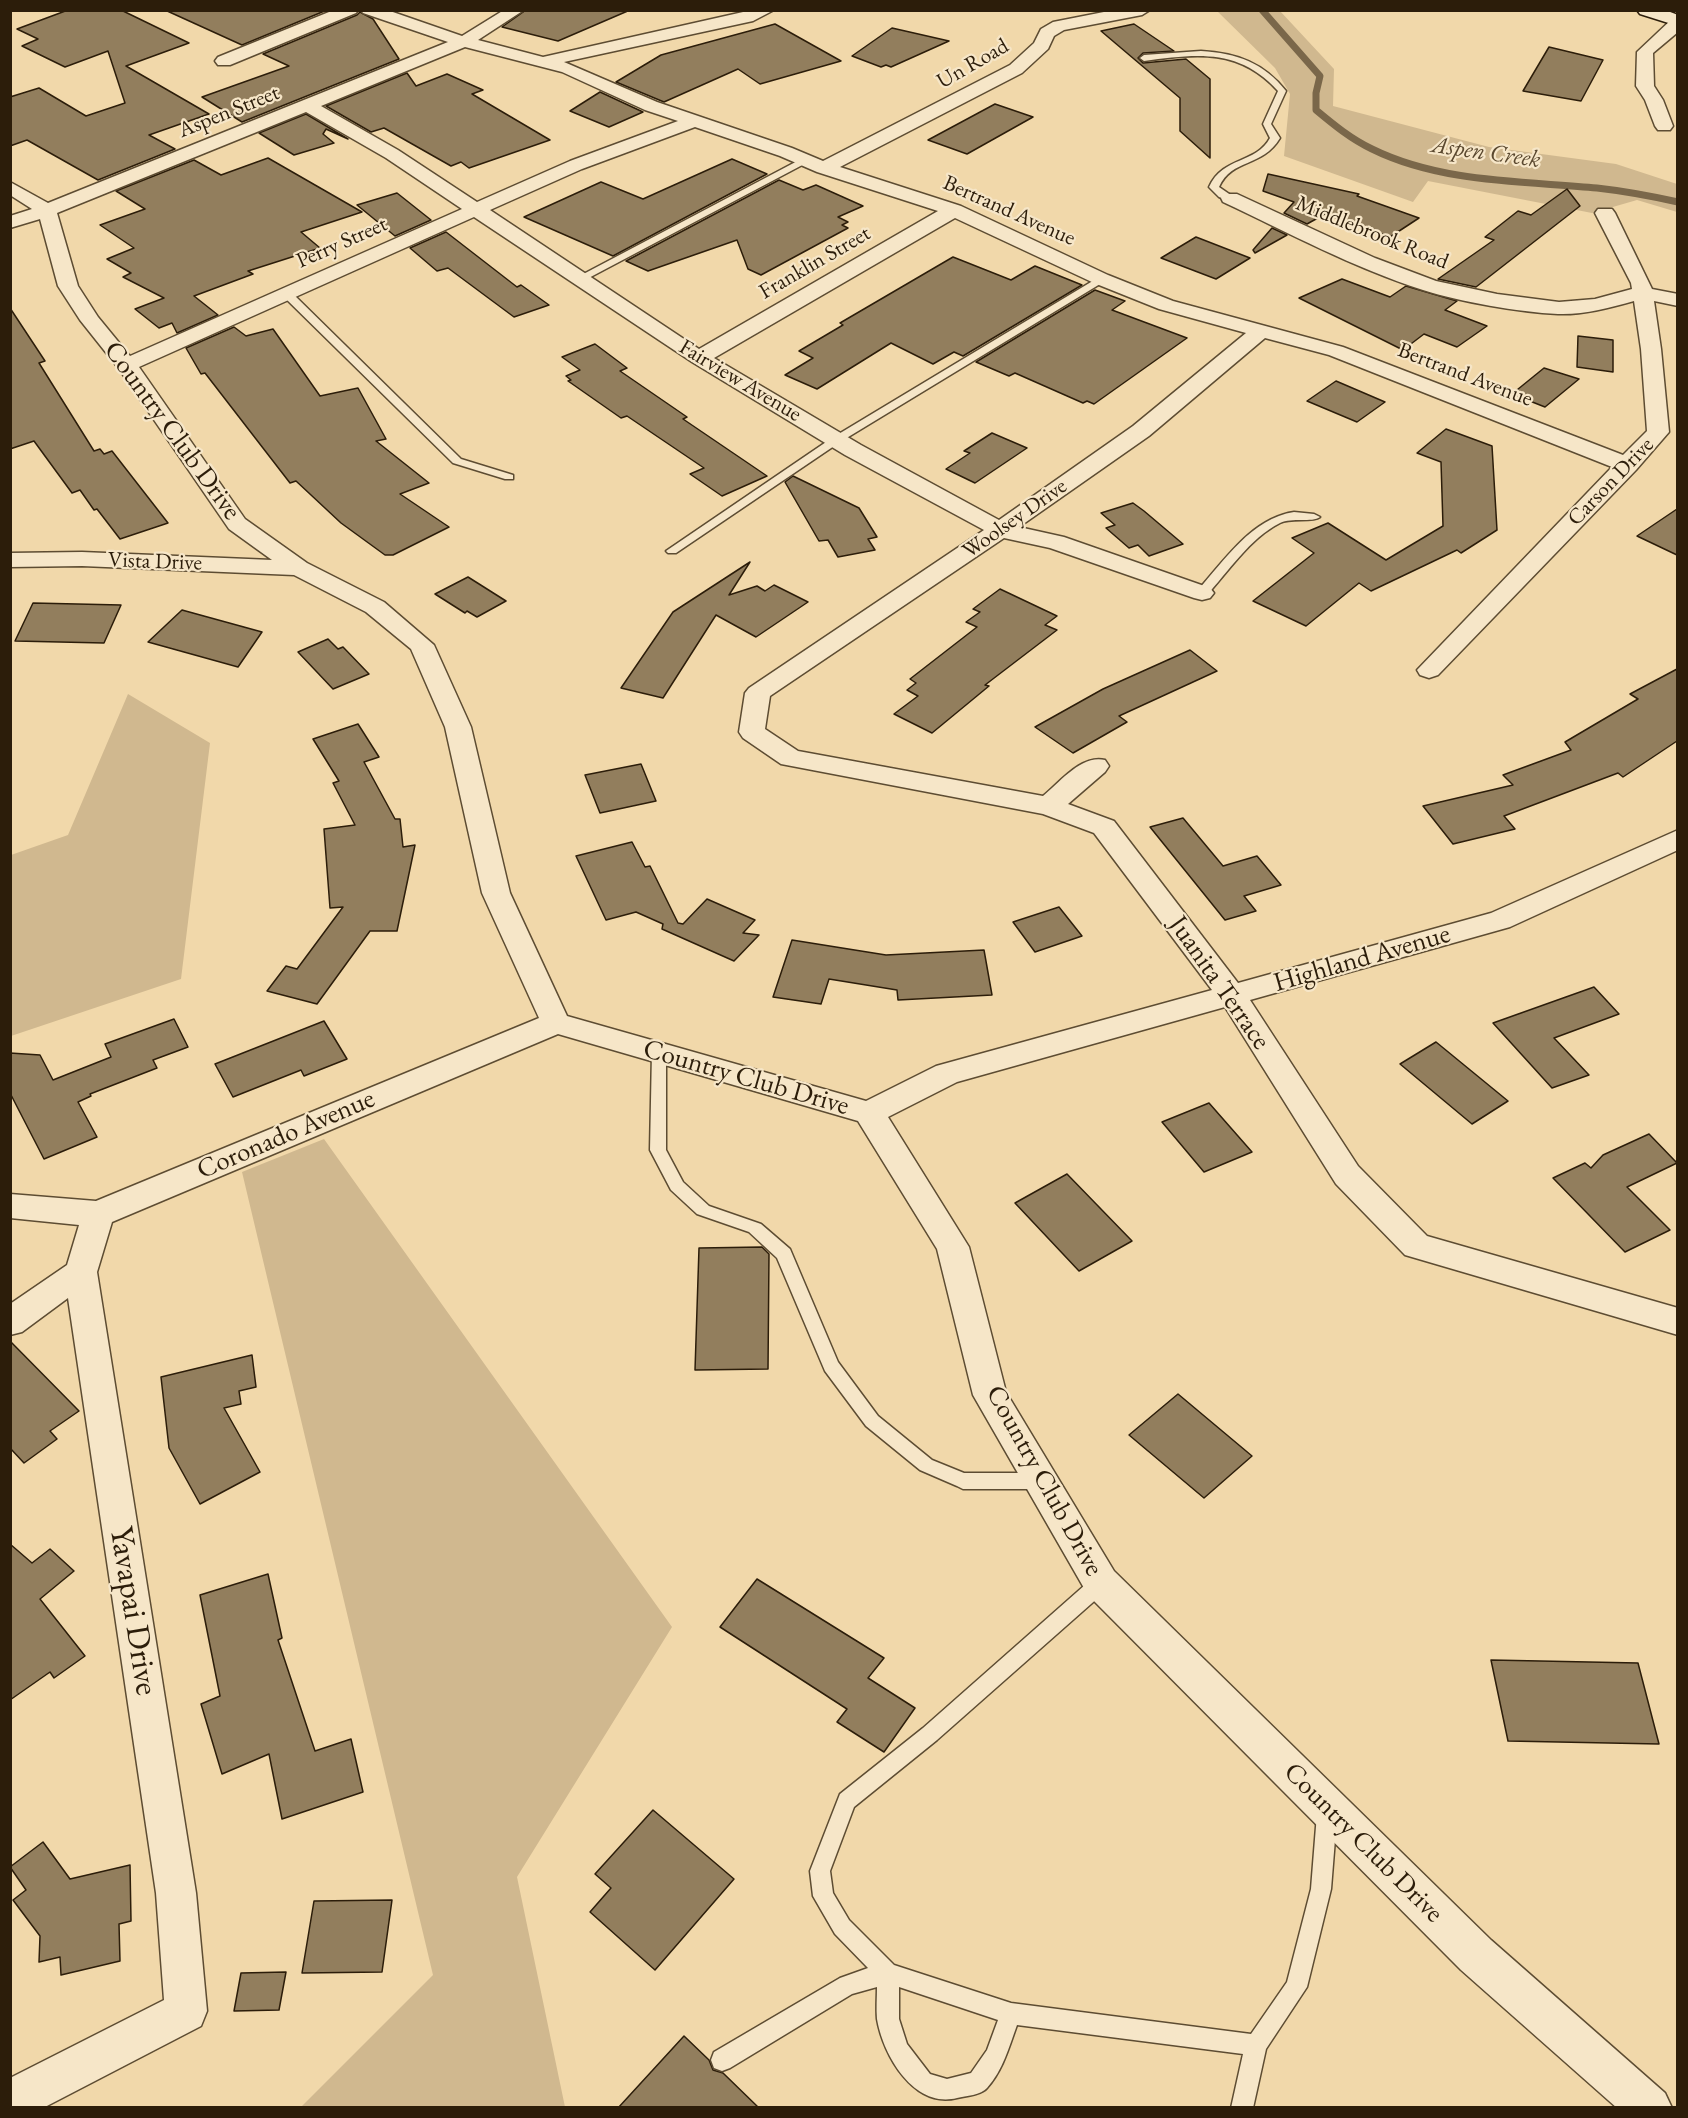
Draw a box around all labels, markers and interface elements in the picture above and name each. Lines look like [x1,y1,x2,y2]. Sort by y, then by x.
street label: Un Road [932,33,1014,95]
street label: Aspen Street [175,80,283,144]
water label: Aspen Creek [1430,131,1542,175]
street label: Bertrand Avenue [939,170,1079,252]
street label: Middlebrook Road [1292,190,1452,276]
street label: Perry Street [292,211,392,275]
street label: Franklin Street [755,220,875,306]
street label: Fairview Avenue [674,334,806,428]
street label: Country Club Drive [96,335,248,527]
street label: Bertrand Avenue [1394,337,1536,413]
street label: Carson Drive [1562,432,1660,532]
street label: Woolsey Drive [958,473,1072,565]
street label: Vista Drive [108,547,202,577]
street label: Juanita Terrace [1161,910,1277,1056]
street label: Highland Avenue [1270,918,1454,1000]
street label: Country Club Drive [639,1033,853,1123]
street label: Coronado Avenue [192,1083,380,1187]
street label: Country Club Drive [978,1380,1110,1582]
street label: Yavapai Drive [100,1524,166,1698]
street label: Country Club Drive [1276,1756,1450,1930]

